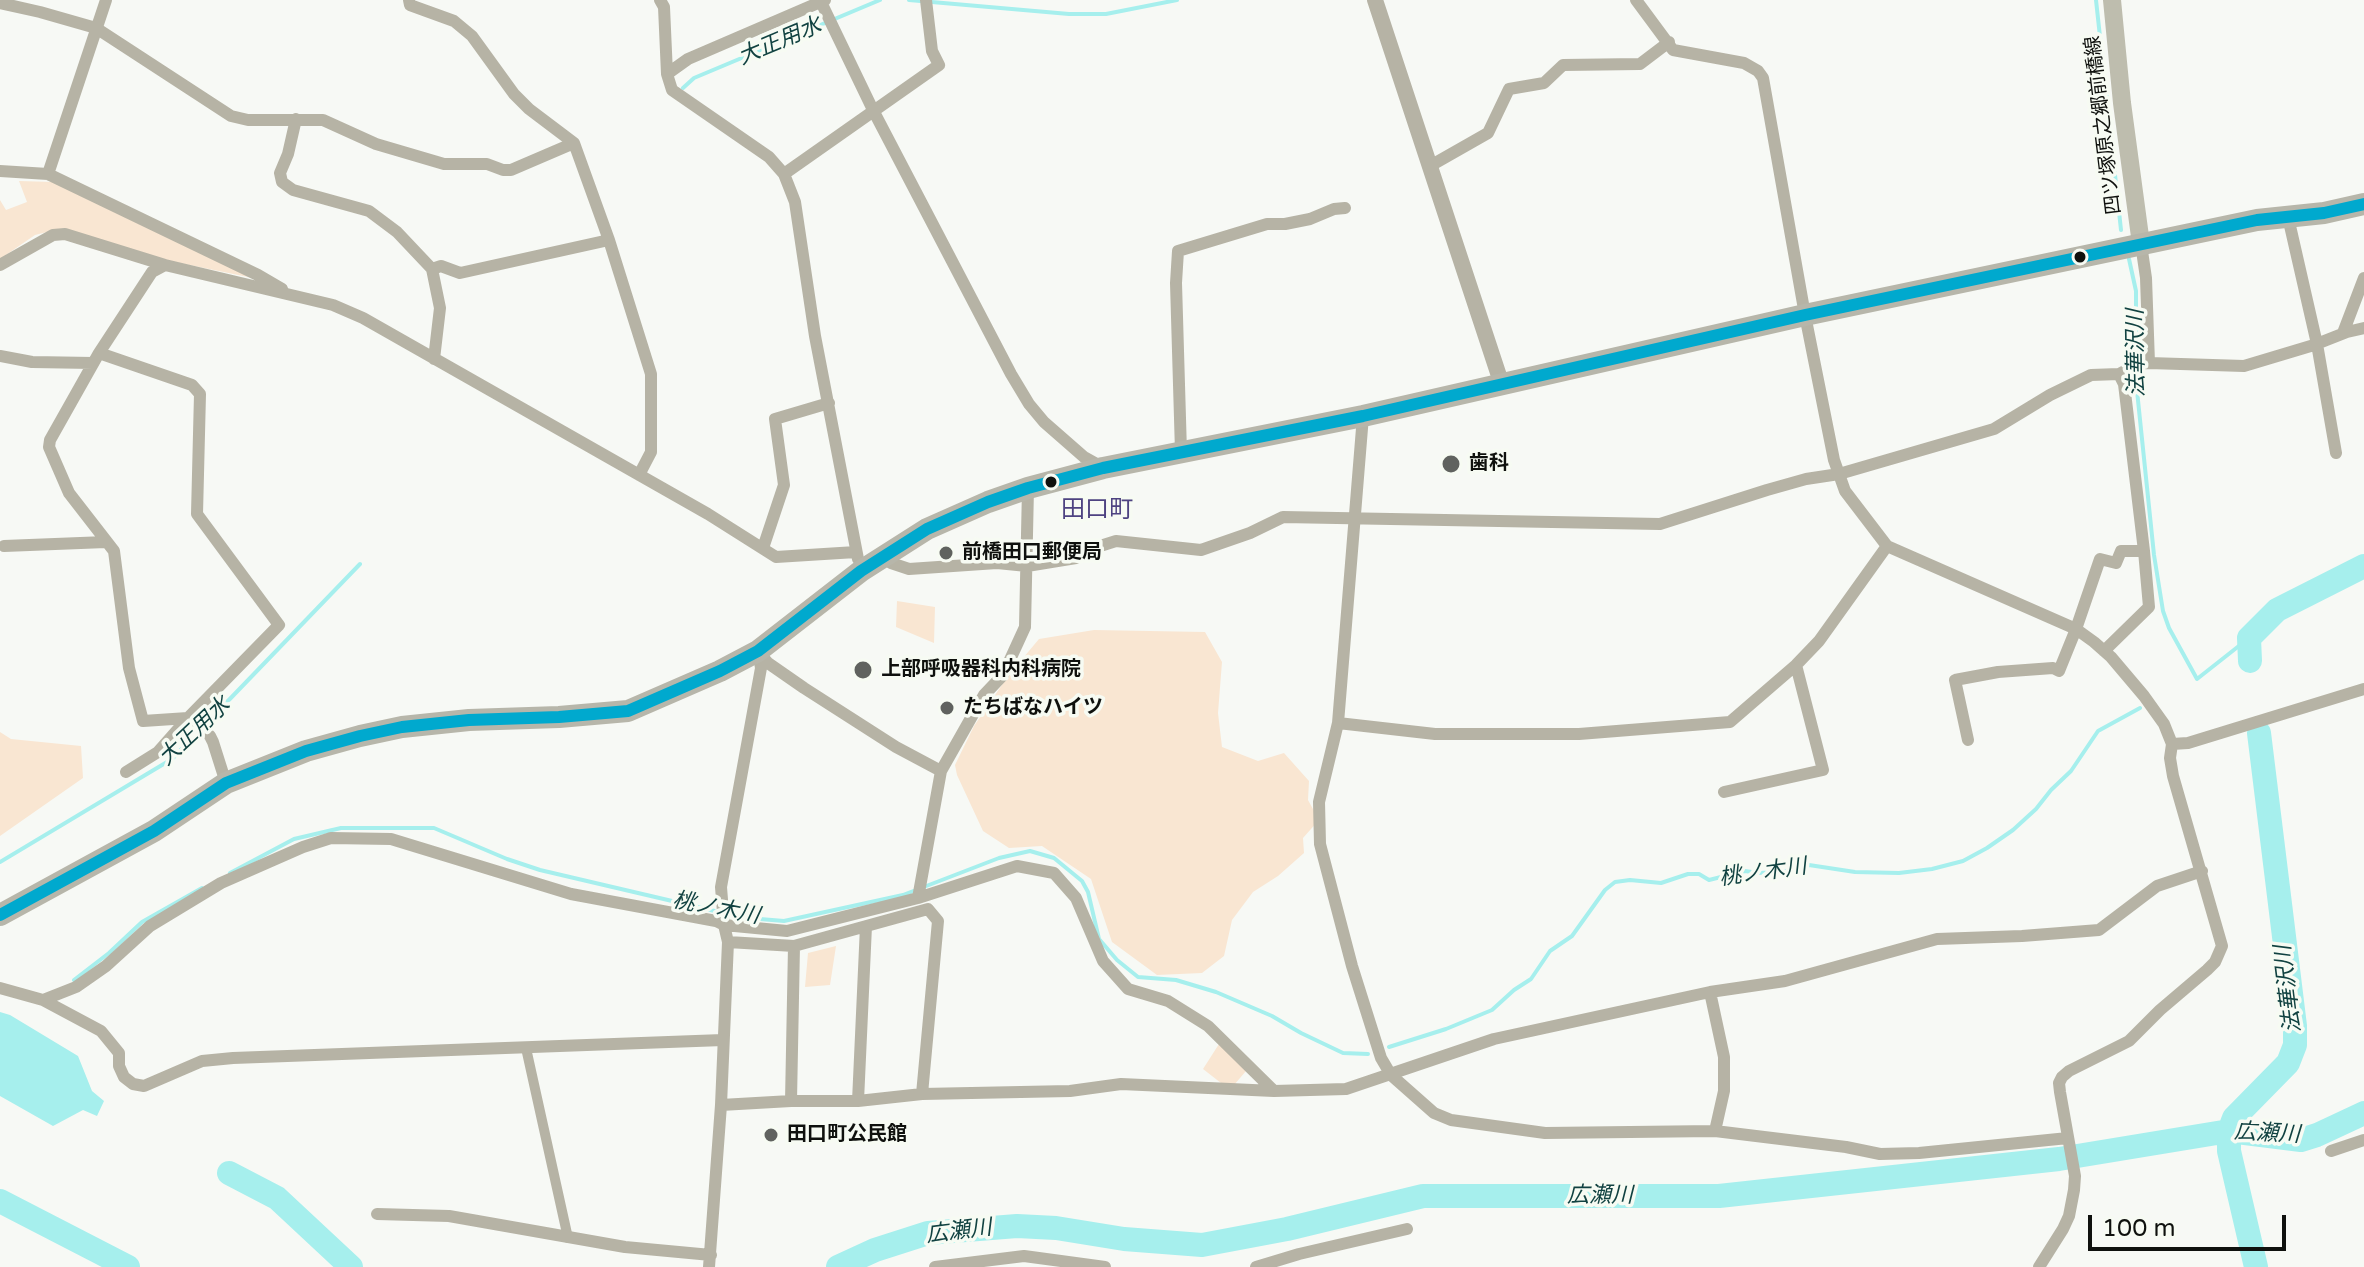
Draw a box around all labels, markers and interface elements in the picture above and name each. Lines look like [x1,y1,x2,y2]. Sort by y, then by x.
water label: 大正用水 [734,13,826,71]
street label: 四ツ塚原之郷前橋線 [2081,34,2127,216]
unlabelled marker [2072,249,2088,265]
water label: 法華沢川 [2123,309,2151,397]
place label: 歯科 [1469,452,1509,476]
marker: 歯科 [1440,453,1462,475]
unlabelled marker [1043,474,1059,490]
district label: 田口町 [1061,497,1133,525]
place label: 前橋田口郵便局 [962,541,1102,565]
marker: 前橋田口郵便局 [937,544,955,562]
place label: 上部呼吸器科内科病院 [881,658,1081,682]
marker: 上部呼吸器科内科病院 [852,659,874,681]
water label: 大正用水 [154,692,236,772]
place label: たちばなハイツ [963,696,1103,720]
marker: たちばなハイツ [938,699,956,717]
water label: 桃ノ木川 [1718,854,1808,892]
water label: 桃ノ木川 [670,888,762,930]
water label: 法華沢川 [2271,944,2307,1034]
water label: 広瀬川 [2233,1119,2301,1149]
place label: 田口町公民館 [787,1123,907,1147]
marker: 田口町公民館 [762,1126,780,1144]
water label: 広瀬川 [1567,1183,1633,1209]
scale bar [2092,1199,2290,1249]
text: 100 m [2102,1214,2176,1243]
water label: 広瀬川 [925,1215,993,1249]

